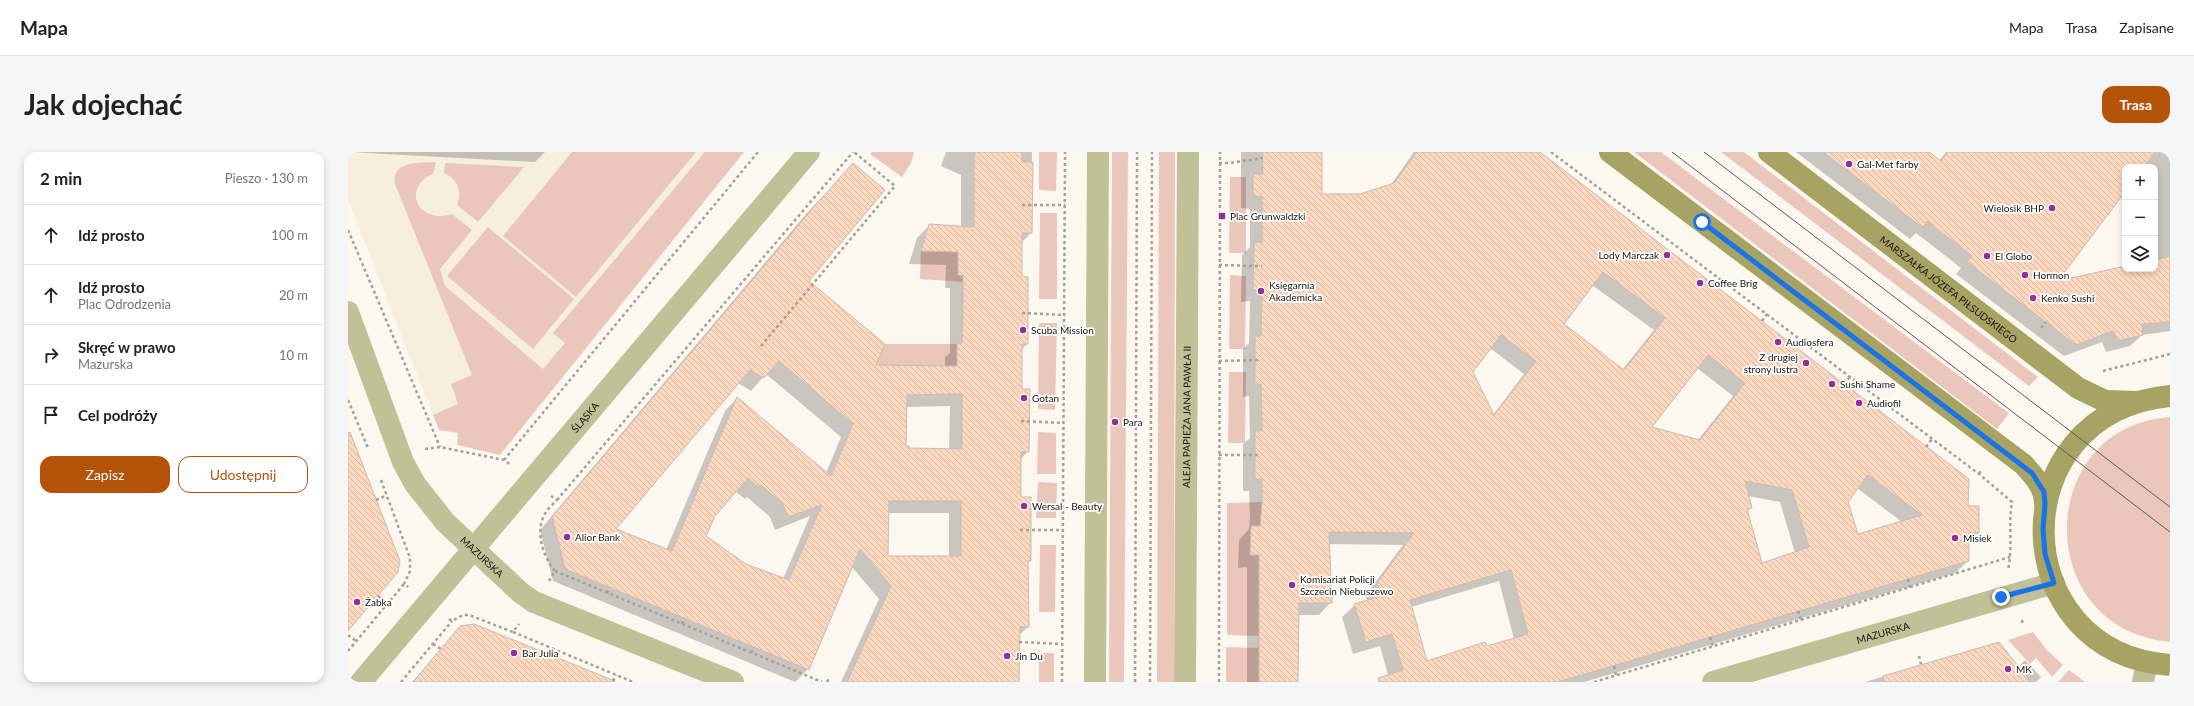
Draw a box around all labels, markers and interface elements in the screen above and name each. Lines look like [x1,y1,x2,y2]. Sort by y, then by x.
text: Mapa [20,16,68,39]
text: Mapa [2009,19,2044,36]
text: Trasa [2066,19,2097,36]
text: Zapisane [2119,19,2174,36]
button: Trasa [2102,86,2170,123]
text: Jak dojechać [24,87,183,121]
place label: Gal-Met farby [1857,158,1919,170]
marker: Gal-Met farby [1844,159,1854,169]
map controls [2122,164,2158,272]
button: + [2122,164,2158,200]
text: 2 min [40,168,82,189]
text: Pieszo · 130 m [225,170,308,186]
button: − [2122,200,2158,236]
place label: Wielosik BHP [1983,202,2044,214]
marker: Wielosik BHP [2047,203,2057,213]
place label: Plac Grunwaldzki [1230,210,1305,222]
marker: Plac Grunwaldzki [1217,211,1227,221]
route start [1693,213,1711,231]
icon: ahead [40,224,62,246]
text: Idź prosto [78,226,145,244]
text: 100 m [271,227,308,243]
street label: MARSZAŁKA JÓZEFA PIŁSUDSKIEGO [1878,233,2020,345]
button: layers [2122,236,2158,272]
place label: Lody Marczak [1599,249,1660,261]
marker: Lody Marczak [1662,250,1672,260]
place label: El Globo [1995,250,2033,262]
marker: El Globo [1982,251,1992,261]
place label: Hormon [2033,269,2069,281]
marker: Hormon [2020,270,2030,280]
place label: Coffee Brig [1708,277,1757,289]
text: Idź prosto [78,278,145,296]
marker: Coffee Brig [1695,278,1705,288]
place label: Księgarnia Akademicka [1269,279,1322,303]
icon: ahead [40,284,62,306]
marker: Księgarnia Akademicka [1256,286,1266,296]
text: 20 m [279,287,308,303]
place label: Kenko Sushi [2041,292,2094,304]
marker: Kenko Sushi [2028,293,2038,303]
text: Plac Odrodzenia [78,296,171,312]
place label: Scuba Mission [1031,324,1094,336]
marker: Scuba Mission [1018,325,1028,335]
place label: Audiosfera [1786,336,1833,348]
marker: Audiosfera [1773,337,1783,347]
text: Skręć w prawo [78,338,176,356]
icon: right [40,344,62,366]
street label: ALEJA PAPIEŻA JANA PAWŁA II [1180,346,1193,488]
text: 10 m [279,347,308,363]
place label: Z drugiej strony lustra [1744,351,1798,375]
text: Mazurska [78,356,133,372]
marker: Z drugiej strony lustra [1801,358,1811,368]
place label: Sushi Shame [1840,378,1895,390]
marker: Sushi Shame [1827,379,1837,389]
place label: Gotan [1032,392,1059,404]
marker: Gotan [1019,393,1029,403]
place label: Audiofil [1867,397,1901,409]
marker: Audiofil [1854,398,1864,408]
street label: ŚLĄSKA [569,399,601,435]
icon: arrive [40,404,62,426]
text: Cel podróży [78,406,157,424]
place label: Para [1123,416,1142,428]
marker: Para [1110,417,1120,427]
button: Zapisz [40,456,170,493]
button: Udostępnij [178,456,308,493]
place label: Wersal - Beauty [1032,500,1103,512]
marker: Wersal - Beauty [1019,501,1029,511]
place label: Alior Bank [575,531,621,543]
marker: Alior Bank [562,532,572,542]
place label: Misiek [1963,532,1993,544]
marker: Misiek [1950,533,1960,543]
street label: MAZURSKA [458,534,506,580]
place label: Komisariat Policji Szczecin Niebuszewo [1300,573,1394,597]
marker: Komisariat Policji Szczecin Niebuszewo [1287,580,1297,590]
route end [1992,588,2010,606]
place label: Żabka [365,596,392,608]
marker: Żabka [352,597,362,607]
street label: MAZURSKA [1855,619,1911,646]
place label: Bar Julia [522,647,558,659]
marker: Bar Julia [509,648,519,658]
place label: Jin Du [1015,650,1043,662]
marker: Jin Du [1002,651,1012,661]
place label: MK [2016,663,2032,675]
marker: MK [2003,664,2013,674]

